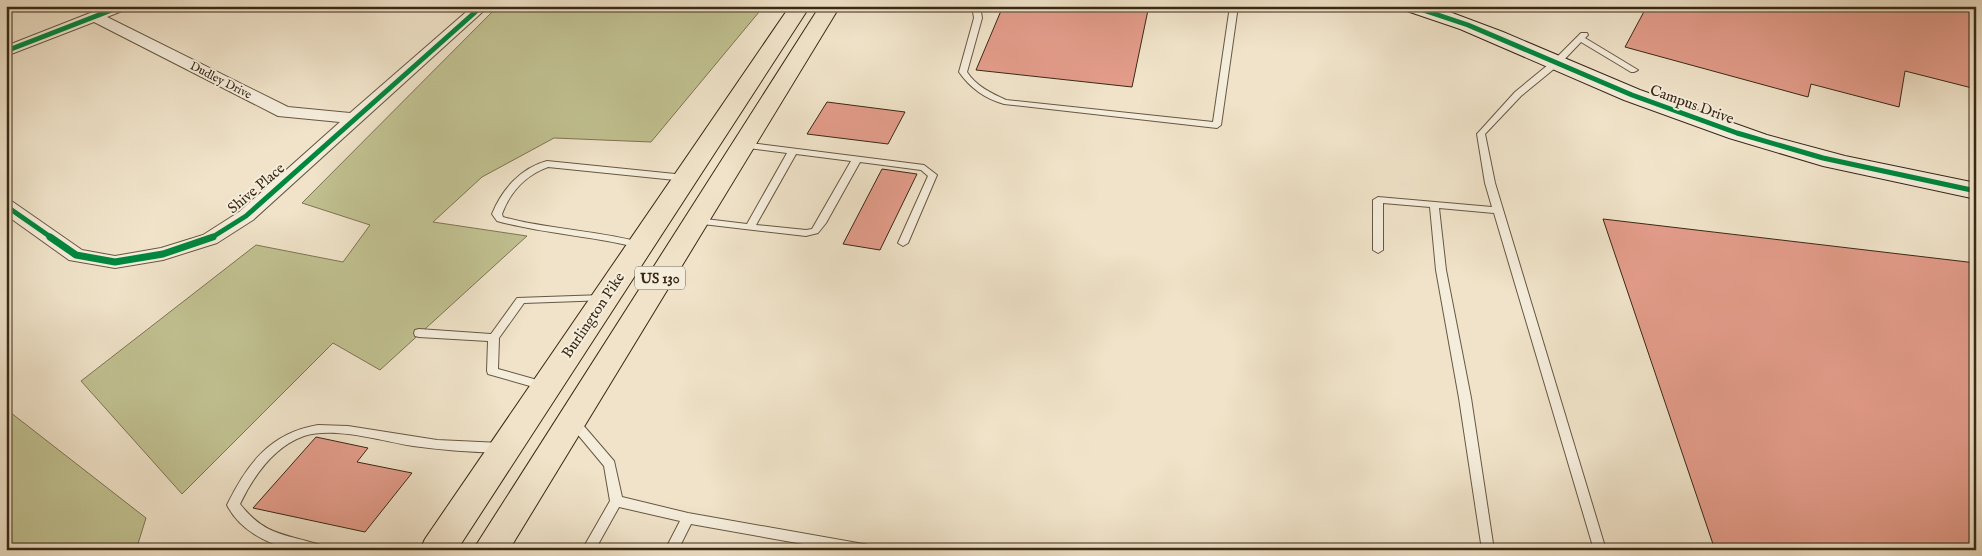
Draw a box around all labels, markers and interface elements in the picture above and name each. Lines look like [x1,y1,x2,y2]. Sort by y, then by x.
street label: Dudley Drive [187,58,255,103]
street label: Campus Drive [1647,80,1737,129]
street label: Shive Place [224,159,289,218]
road number: US 130 [635,266,685,290]
street label: Burlington Pike [558,269,629,362]

